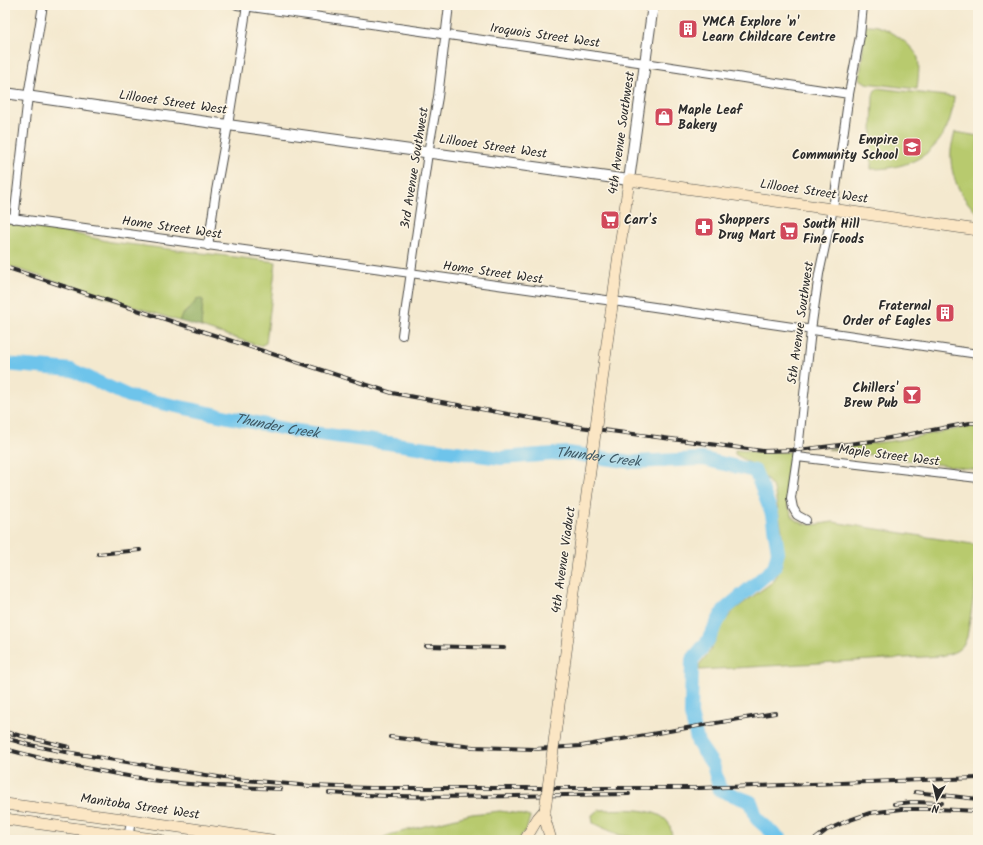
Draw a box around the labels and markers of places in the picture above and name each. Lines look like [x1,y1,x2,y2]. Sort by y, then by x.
place label: YMCA Explore 'n' Learn Childcare Centre [702,12,836,48]
building icon: YMCA Explore 'n' Learn Childcare Centre [677,18,699,40]
place label: Maple Leaf Bakery [678,100,743,136]
shop icon: Maple Leaf Bakery [653,106,675,128]
place label: Empire Community School [792,130,899,166]
school or university icon: Empire Community School [901,136,923,158]
supermarket icon: Carr's [599,209,621,231]
place label: Carr's [624,210,657,231]
place label: Shoppers Drug Mart [718,210,776,246]
place label: South Hill Fine Foods [803,214,864,250]
pharmacy icon: Shoppers Drug Mart [693,216,715,238]
supermarket icon: South Hill Fine Foods [778,220,800,242]
place label: Fraternal Order of Eagles [843,296,932,332]
building icon: Fraternal Order of Eagles [934,302,956,324]
place label: Chillers' Brew Pub [844,378,899,414]
bar icon: Chillers' Brew Pub [901,384,923,406]

